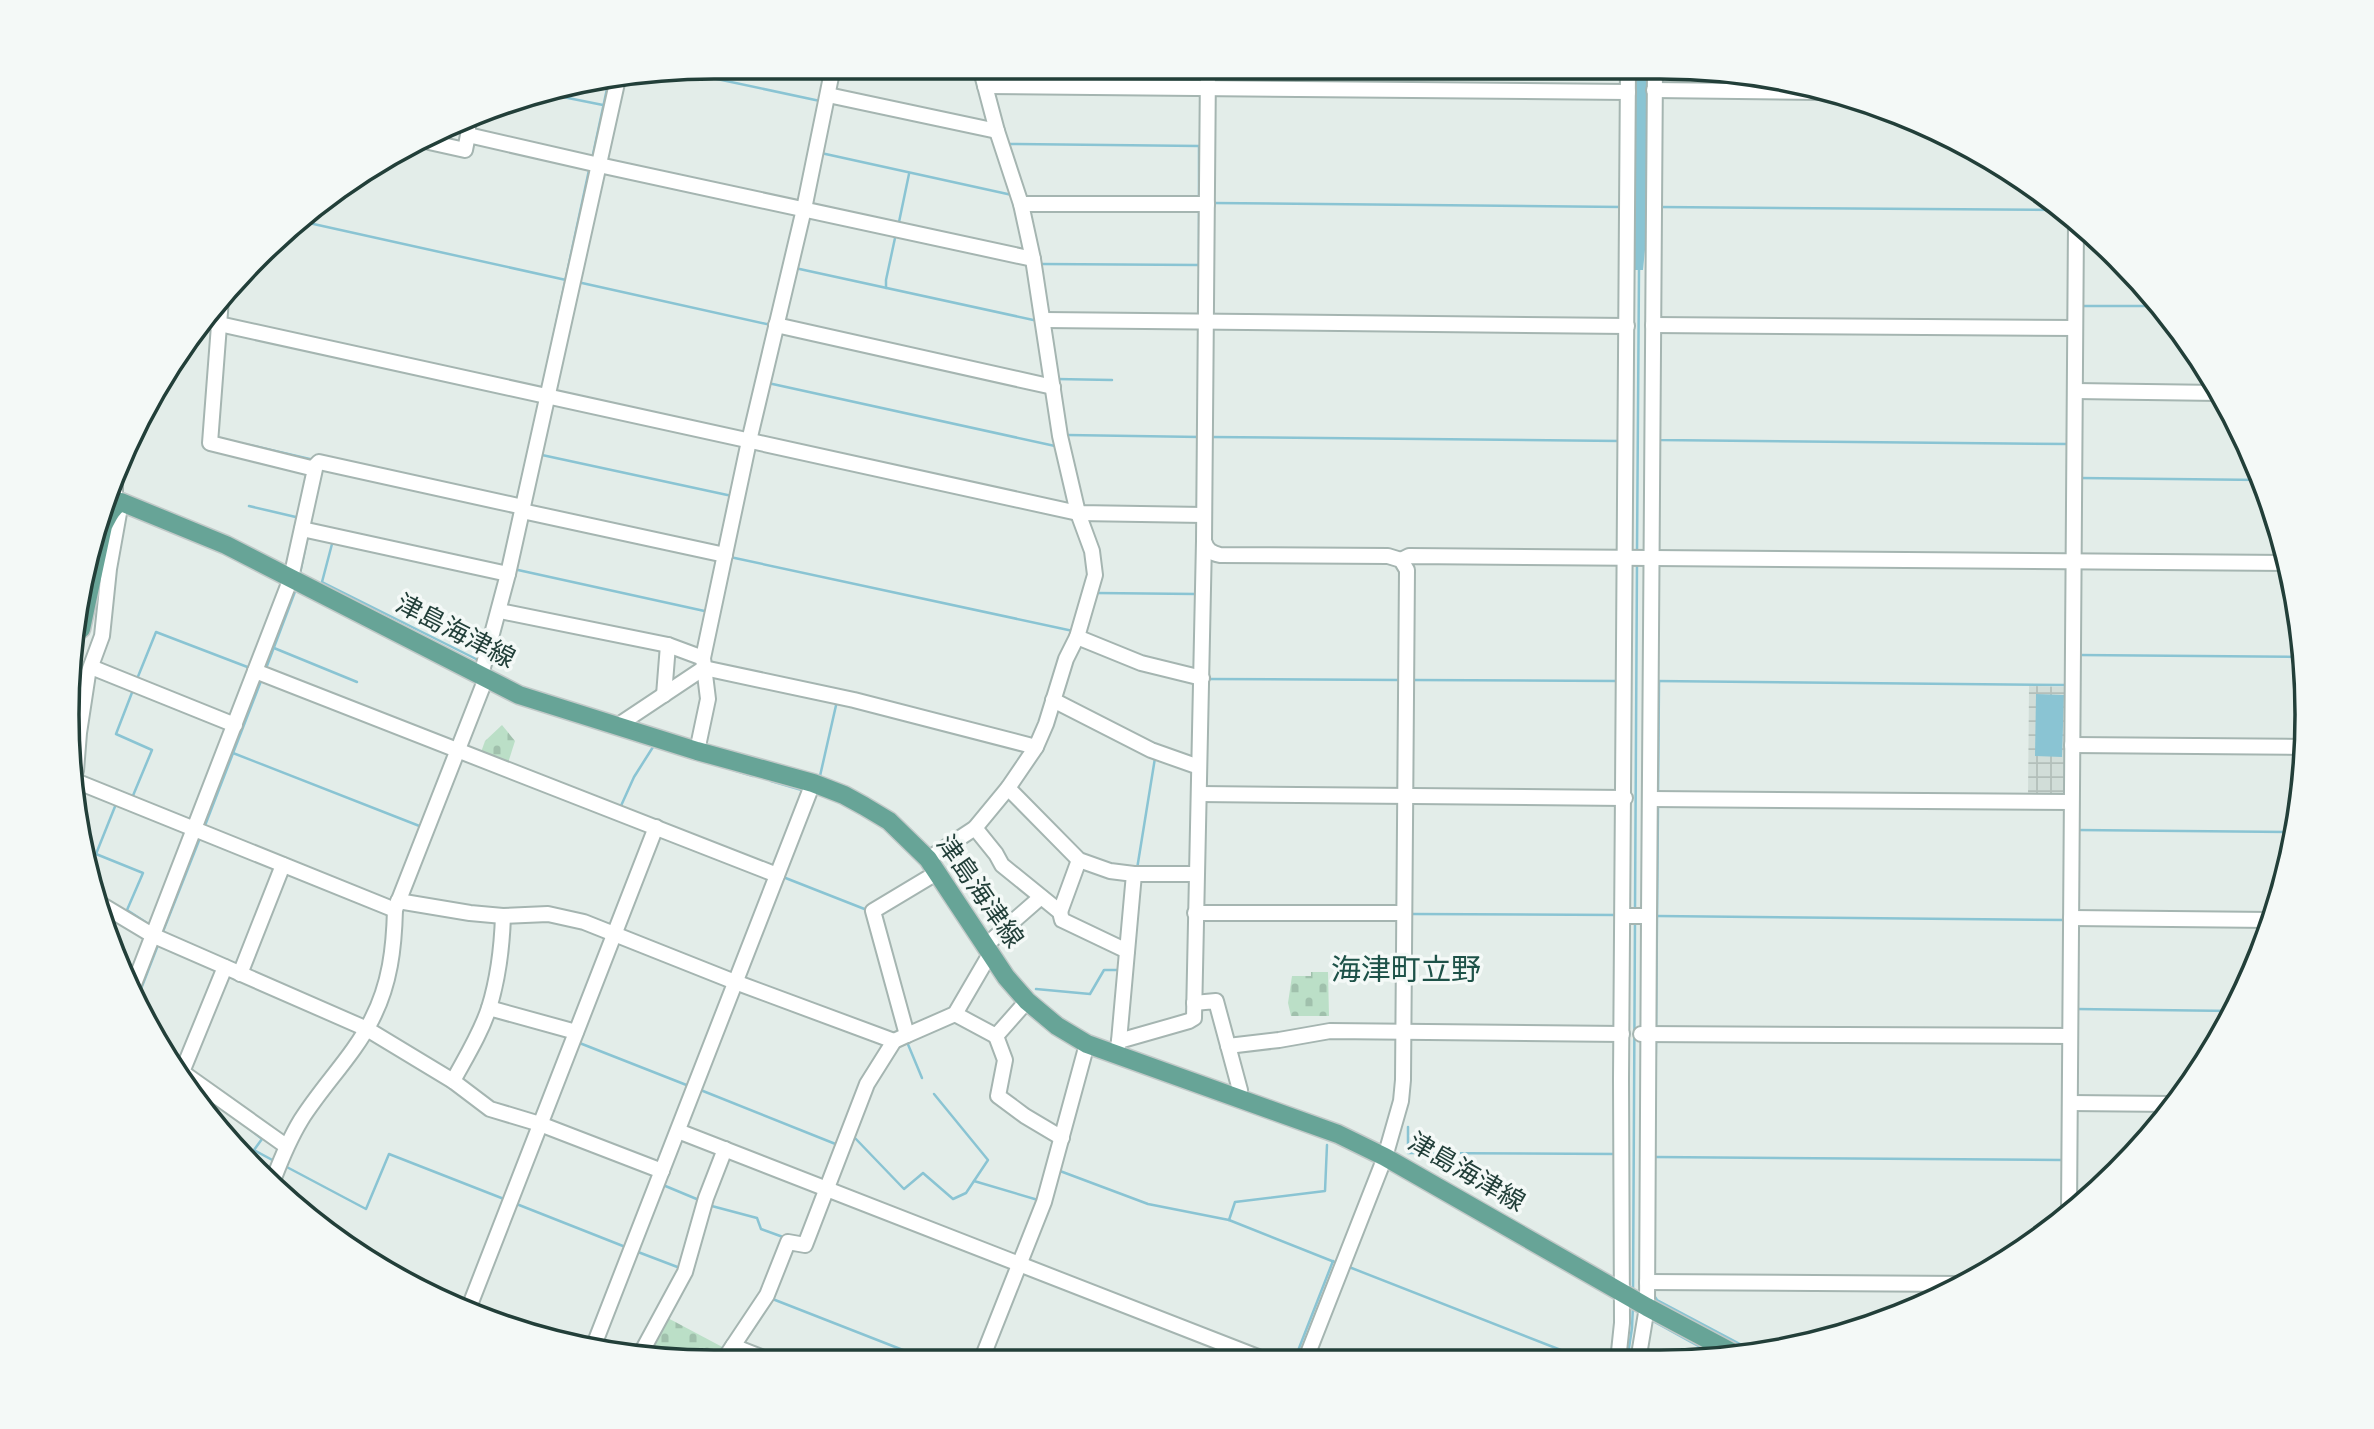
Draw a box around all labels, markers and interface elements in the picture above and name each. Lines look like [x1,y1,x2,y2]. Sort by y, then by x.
street label: 津島海津線 [390,589,520,675]
street label: 津島海津線 [929,830,1029,954]
district label: 海津町立野 [1331,953,1481,989]
street label: 津島海津線 [1402,1127,1530,1219]

